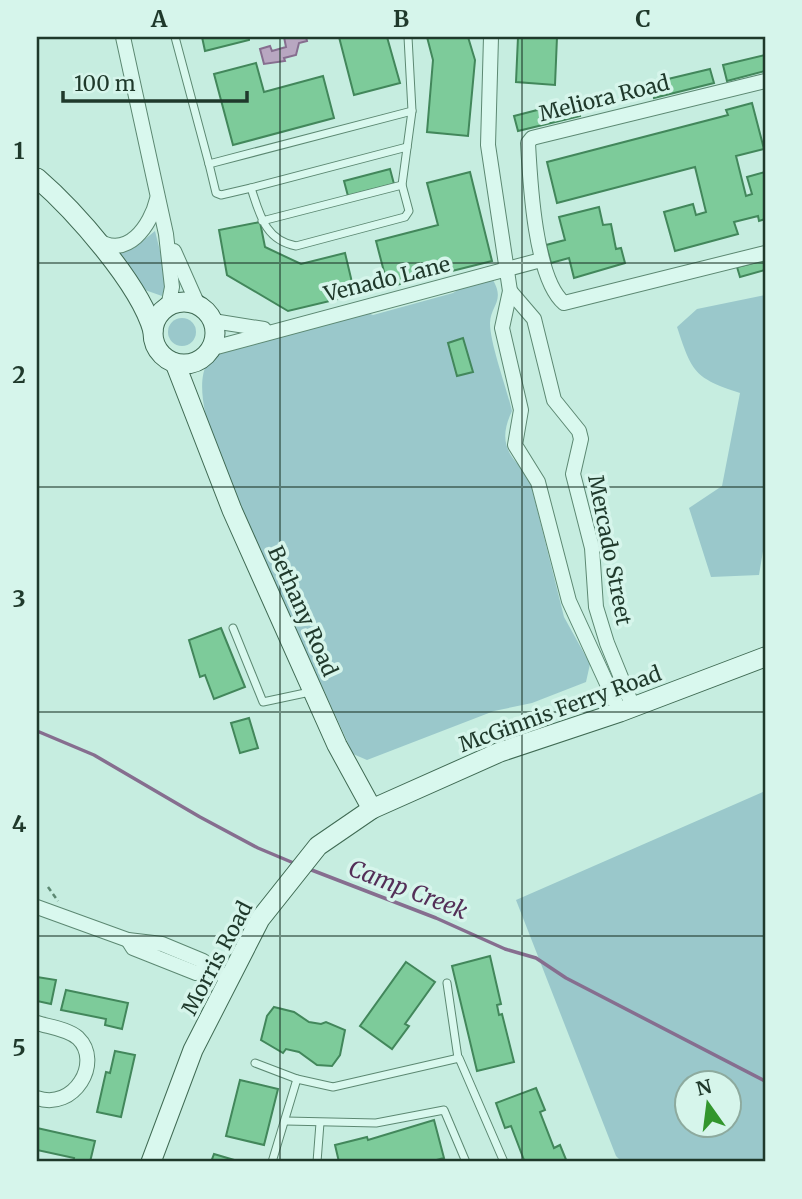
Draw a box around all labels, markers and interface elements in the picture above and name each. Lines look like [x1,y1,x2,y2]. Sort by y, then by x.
text: A [150,4,168,33]
text: B [393,4,409,33]
text: C [635,4,651,33]
scale bar [63,60,247,104]
street label: Meliora Road [536,69,672,127]
text: 100 m [74,70,136,97]
text: 1 [14,136,25,165]
street label: Venado Lane [320,250,453,308]
text: 2 [12,360,26,389]
street label: Mercado Street [582,473,638,627]
street label: Bethany Road [262,541,344,681]
text: 3 [12,584,26,613]
street label: McGinnis Ferry Road [455,660,665,758]
text: 4 [12,809,27,838]
water label: Camp Creek [344,853,472,925]
street label: Morris Road [176,896,258,1019]
text: 5 [12,1033,26,1062]
north arrow [672,1070,742,1140]
text: N [694,1074,714,1101]

